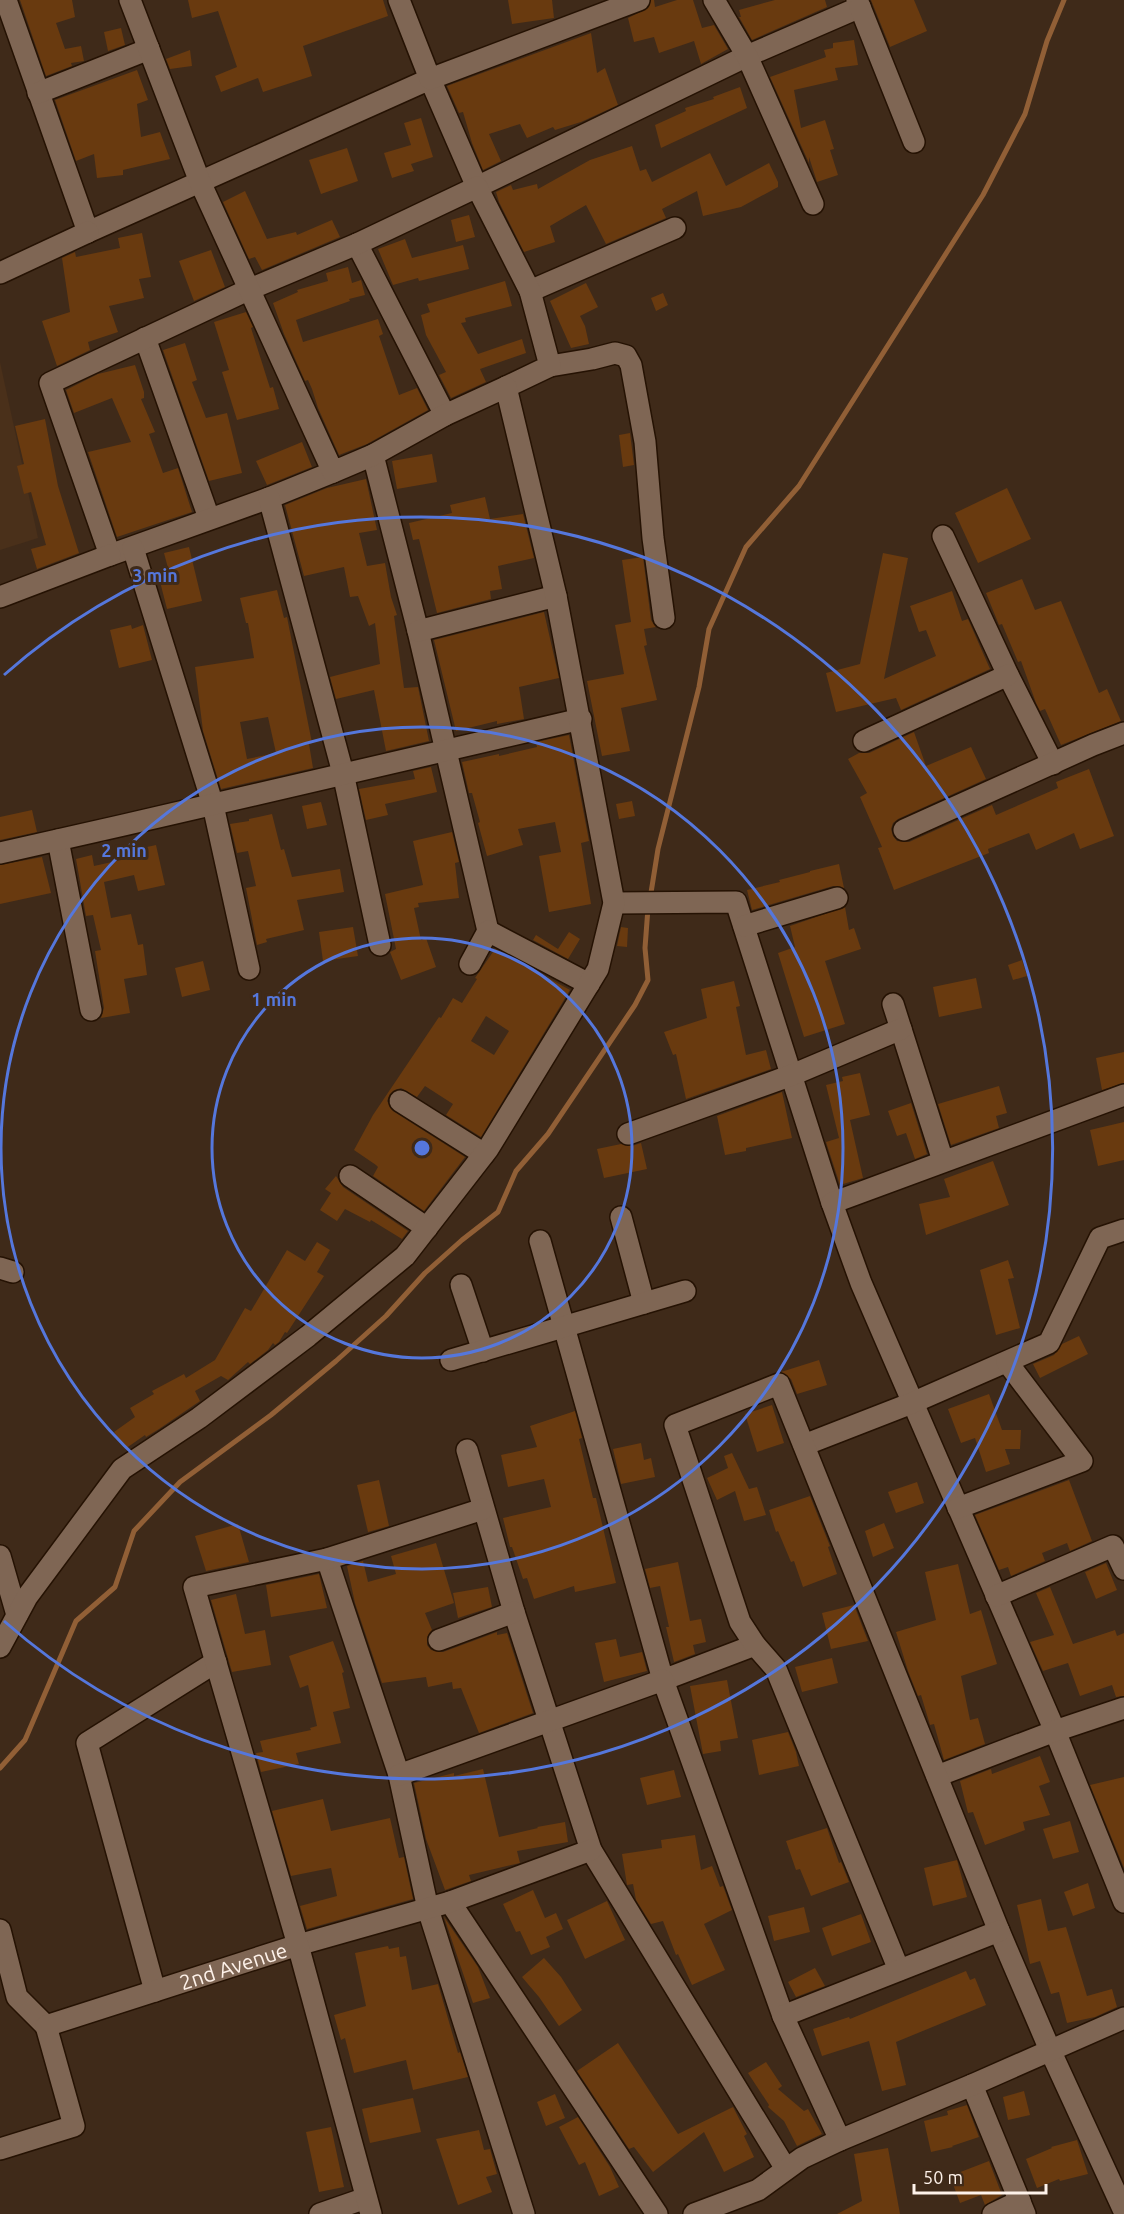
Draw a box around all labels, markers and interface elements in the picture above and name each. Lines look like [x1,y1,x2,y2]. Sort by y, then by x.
text: 3 min [132,565,178,585]
text: 2 min [101,840,147,860]
text: 1 min [251,989,297,1009]
centre of rings [412,1138,432,1158]
street label: 2nd Avenue [176,1937,290,1994]
scale bar [914,2157,1046,2195]
text: 50 m [923,2167,963,2187]

